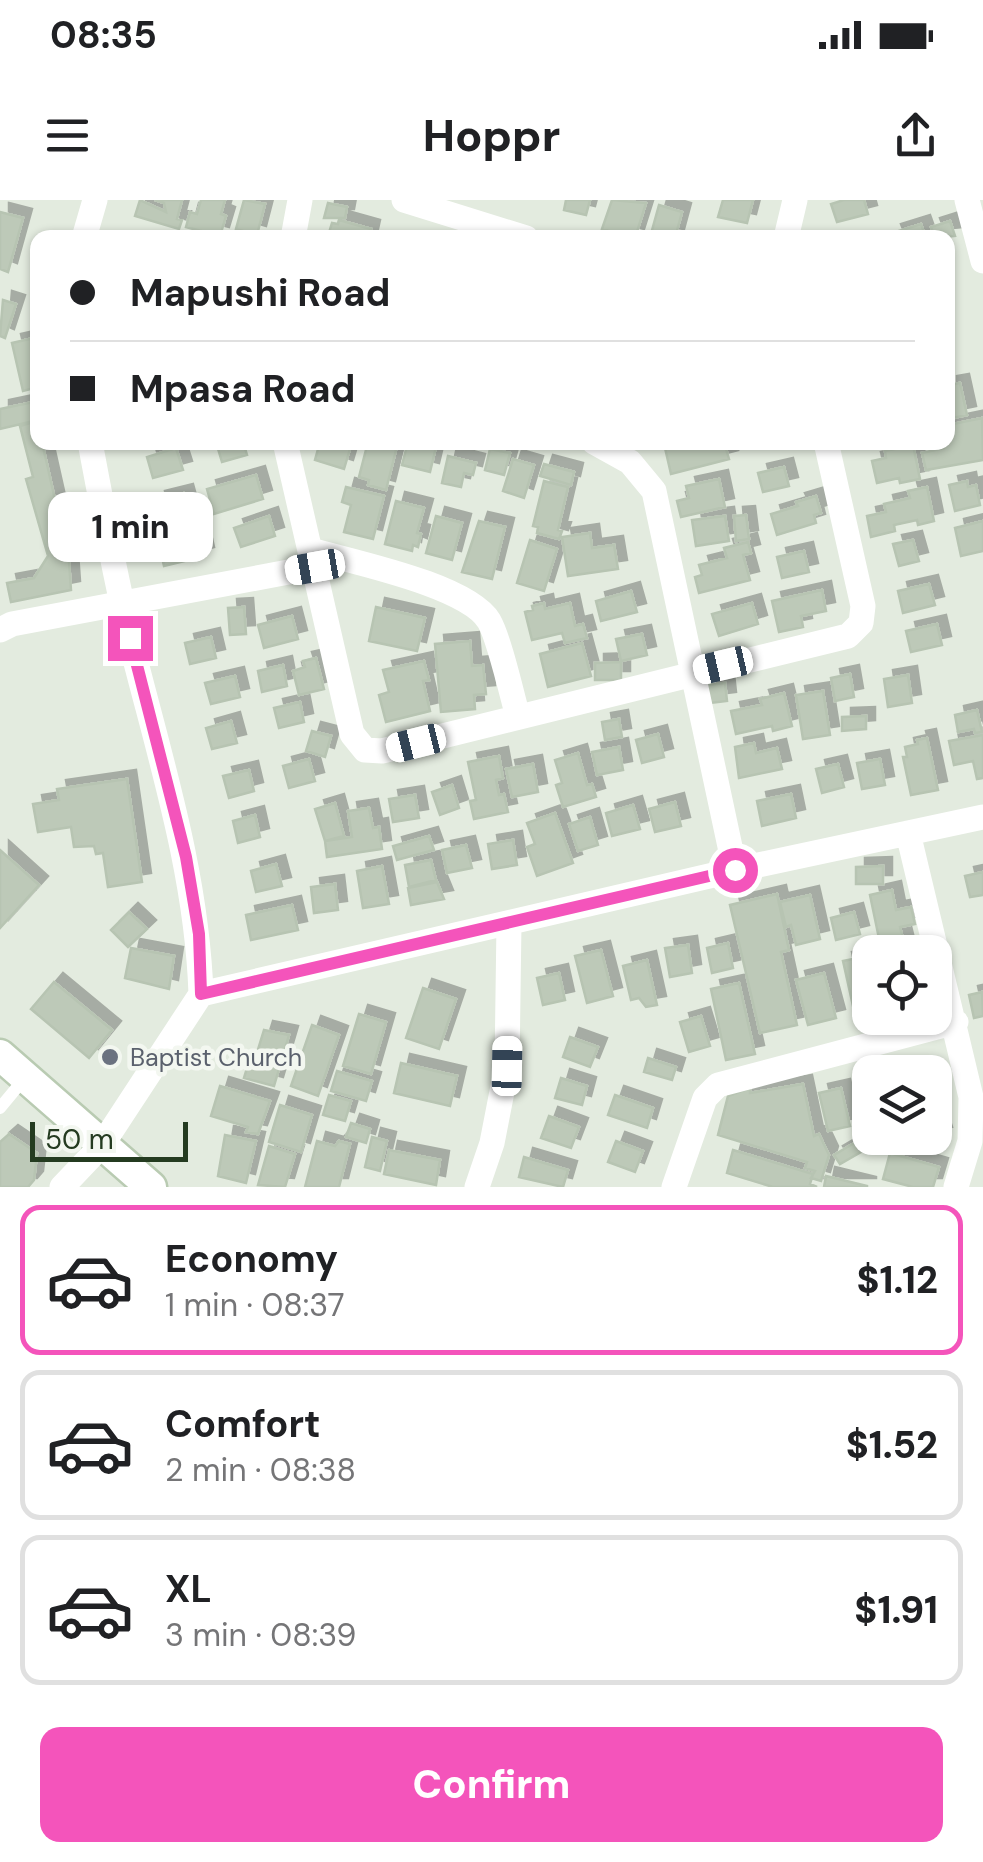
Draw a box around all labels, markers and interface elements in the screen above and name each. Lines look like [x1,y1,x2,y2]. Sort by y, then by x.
text: 08:35 [50,10,157,60]
text: Hoppr [423,106,560,165]
icon: menu [40,108,95,163]
icon: share [888,108,943,163]
text: Mapushi Road [130,268,390,318]
text: Mpasa Road [130,364,355,414]
callout: 1 min [48,493,212,563]
text: 1 min [91,506,170,548]
car [283,547,347,587]
route end [108,616,153,661]
car [690,644,756,686]
car [383,721,449,765]
route start [713,848,758,893]
map controls [852,935,952,1155]
button: locate [852,935,952,1035]
car [491,1036,523,1096]
place label: Baptist Church [130,1041,302,1074]
marker: Baptist Church [99,1046,121,1068]
button: layers [852,1055,952,1155]
scale bar [30,1117,188,1161]
text: 50 m [45,1121,114,1158]
text: Economy [165,1234,338,1284]
icon: car [45,1235,135,1325]
text: $1.12 [856,1255,938,1305]
text: 1 min · 08:37 [165,1284,345,1326]
text: Comfort [165,1399,321,1449]
icon: car [45,1400,135,1490]
text: $1.52 [846,1420,938,1470]
text: 2 min · 08:38 [165,1449,356,1491]
text: XL [165,1564,212,1614]
icon: car [45,1565,135,1655]
text: $1.91 [854,1585,938,1635]
text: 3 min · 08:39 [165,1614,356,1656]
button: Confirm [40,1727,943,1842]

